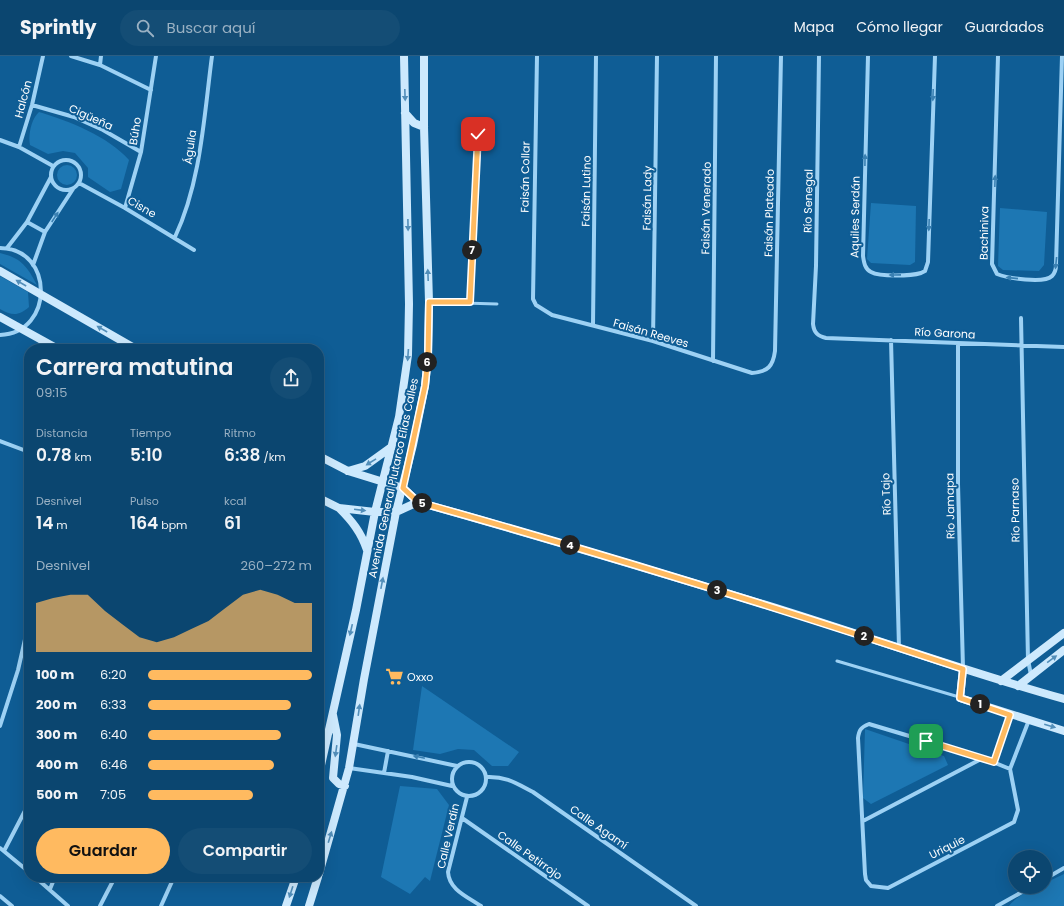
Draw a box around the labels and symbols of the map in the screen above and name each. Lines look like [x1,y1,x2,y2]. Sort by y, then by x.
street label: Halcón [10,78,36,120]
one-way arrow [402,89,408,102]
one-way arrow [930,89,937,101]
street label: Cigüeña [66,100,116,134]
street label: Búho [125,116,145,146]
pin [461,117,495,151]
street label: Águila [180,129,200,165]
street label: Faisán Collar [516,141,534,213]
one-way arrow [862,153,868,166]
street label: Faisán Lutino [577,155,595,227]
street label: Faisán Venerado [697,161,715,255]
street label: Faisán Lady [638,165,656,230]
street label: Faisán Plateado [760,169,778,257]
street label: Río Senegal [799,169,817,233]
one-way arrow [991,175,998,187]
street label: Aquiles Serdán [846,176,864,258]
street label: Cisne [125,192,159,222]
street label: Bachiniva [976,206,992,260]
one-way arrow [51,212,59,222]
one-way arrow [405,219,411,232]
one-way arrow [926,219,932,232]
pin: 7 [462,240,482,260]
one-way arrow [1053,257,1060,269]
one-way arrow [425,268,431,281]
one-way arrow [889,271,901,278]
one-way arrow [1006,275,1018,281]
one-way arrow [15,279,27,286]
street label: Faisán Reeves [611,315,691,351]
street label: Río Garona [914,323,976,343]
one-way arrow [96,326,108,333]
one-way arrow [404,349,411,361]
pin: 6 [417,352,437,372]
street label: Avenida General Plutarco Elías Calles [364,376,422,579]
one-way arrow [366,458,376,466]
street label: Río Tajo [877,472,895,516]
street label: Río Jamapa [941,473,959,539]
street label: Río Parnaso [1006,478,1024,542]
pin: 5 [412,493,432,513]
one-way arrow [354,507,366,513]
pin: 4 [560,535,580,555]
one-way arrow [380,576,386,589]
pin: 3 [707,580,727,600]
one-way arrow [348,624,354,636]
pin: 2 [854,626,874,646]
one-way arrow [1047,655,1057,663]
supermarket icon: Oxxo [384,667,404,687]
place label: Oxxo [407,669,433,685]
pin: 1 [970,694,990,714]
one-way arrow [356,704,362,716]
one-way arrow [1044,723,1056,729]
pin [909,724,943,758]
one-way arrow [333,745,339,757]
one-way arrow [412,754,425,760]
street label: Calle Agamí [567,801,631,853]
street label: Calle Verdín [433,802,463,870]
street label: Calle Petirrojo [494,827,566,883]
one-way arrow [327,831,333,843]
street label: Uriquie [926,831,968,863]
one-way arrow [288,886,294,898]

